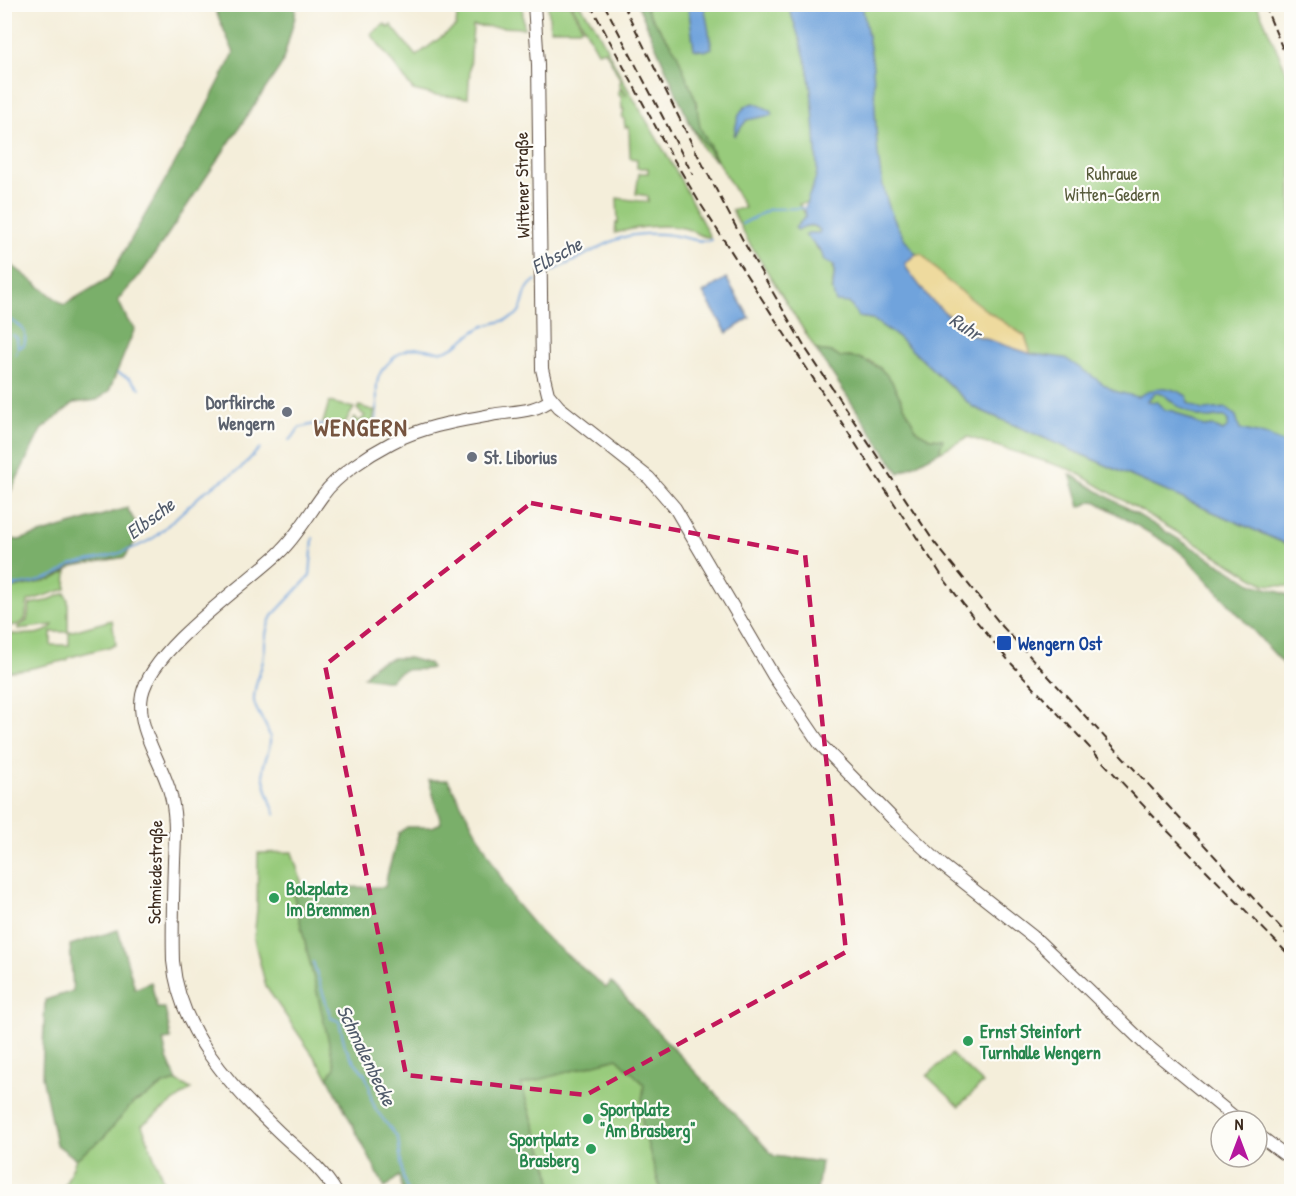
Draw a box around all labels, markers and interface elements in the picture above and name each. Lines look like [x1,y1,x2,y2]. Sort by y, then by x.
street label: Wittener Straße [509,132,535,238]
park label: Ruhraue Witten-Gedern [1064,161,1160,207]
water label: Elbsche [526,230,587,280]
water label: Ruhr [945,306,989,348]
place label: Dorfkirche Wengern [206,390,276,437]
marker: Dorfkirche Wengern [280,405,294,419]
district label: WENGERN [314,411,408,443]
place label: St. Liborius [484,445,557,470]
marker: St. Liborius [465,450,479,464]
water label: Elbsche [120,490,181,545]
place label: Wengern Ost [1018,631,1103,657]
marker: Wengern Ost [995,634,1013,652]
street label: Schmiedestraße [142,820,168,924]
place label: Bolzplatz Im Bremmen [286,876,370,922]
marker: Bolzplatz Im Bremmen [267,891,281,905]
water label: Schmalenbecke [331,1000,404,1111]
place label: Ernst Steinfort Turnhalle Wengern [979,1019,1101,1066]
marker: Ernst Steinfort Turnhalle Wengern [961,1034,975,1048]
place label: Sportplatz "Am Brasberg" [600,1097,696,1144]
north arrow [1209,1109,1269,1169]
marker: Sportplatz "Am Brasberg" [581,1112,595,1126]
text: N [1235,1113,1244,1135]
place label: Sportplatz Brasberg [509,1127,579,1174]
marker: Sportplatz Brasberg [584,1142,598,1156]

